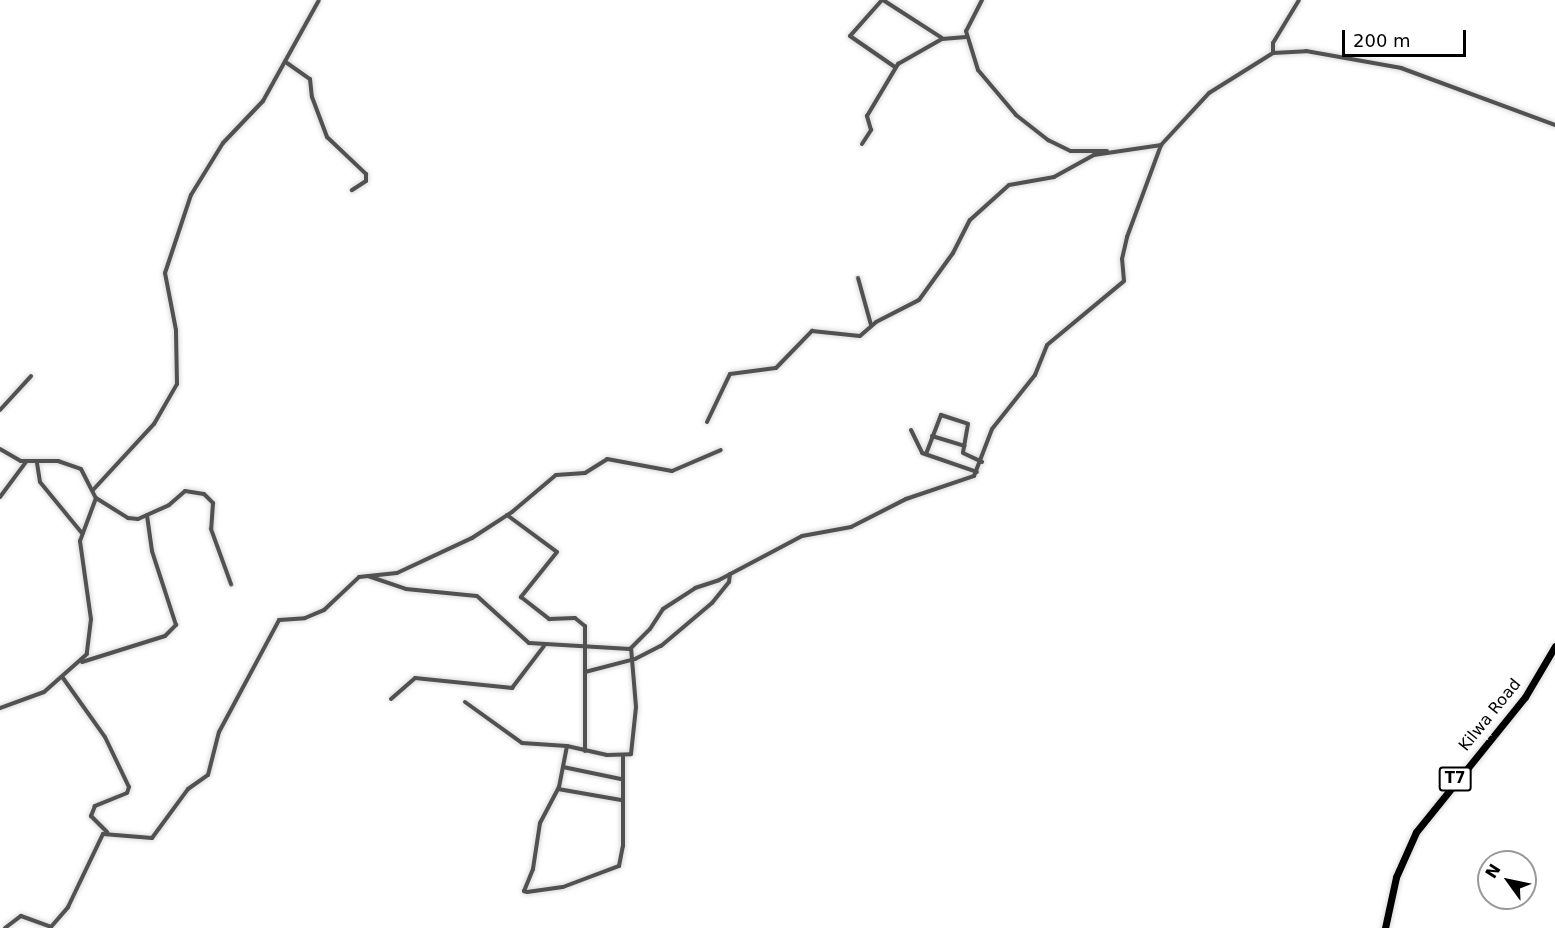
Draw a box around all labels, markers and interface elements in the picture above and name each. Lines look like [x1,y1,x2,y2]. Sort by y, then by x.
scale bar [1345,18,1470,56]
text: 200 m [1353,30,1411,51]
street label: Kilwa Road [1455,675,1525,755]
road number: T7 [1438,767,1472,791]
north arrow [1477,850,1537,910]
text: N [1482,860,1505,882]

